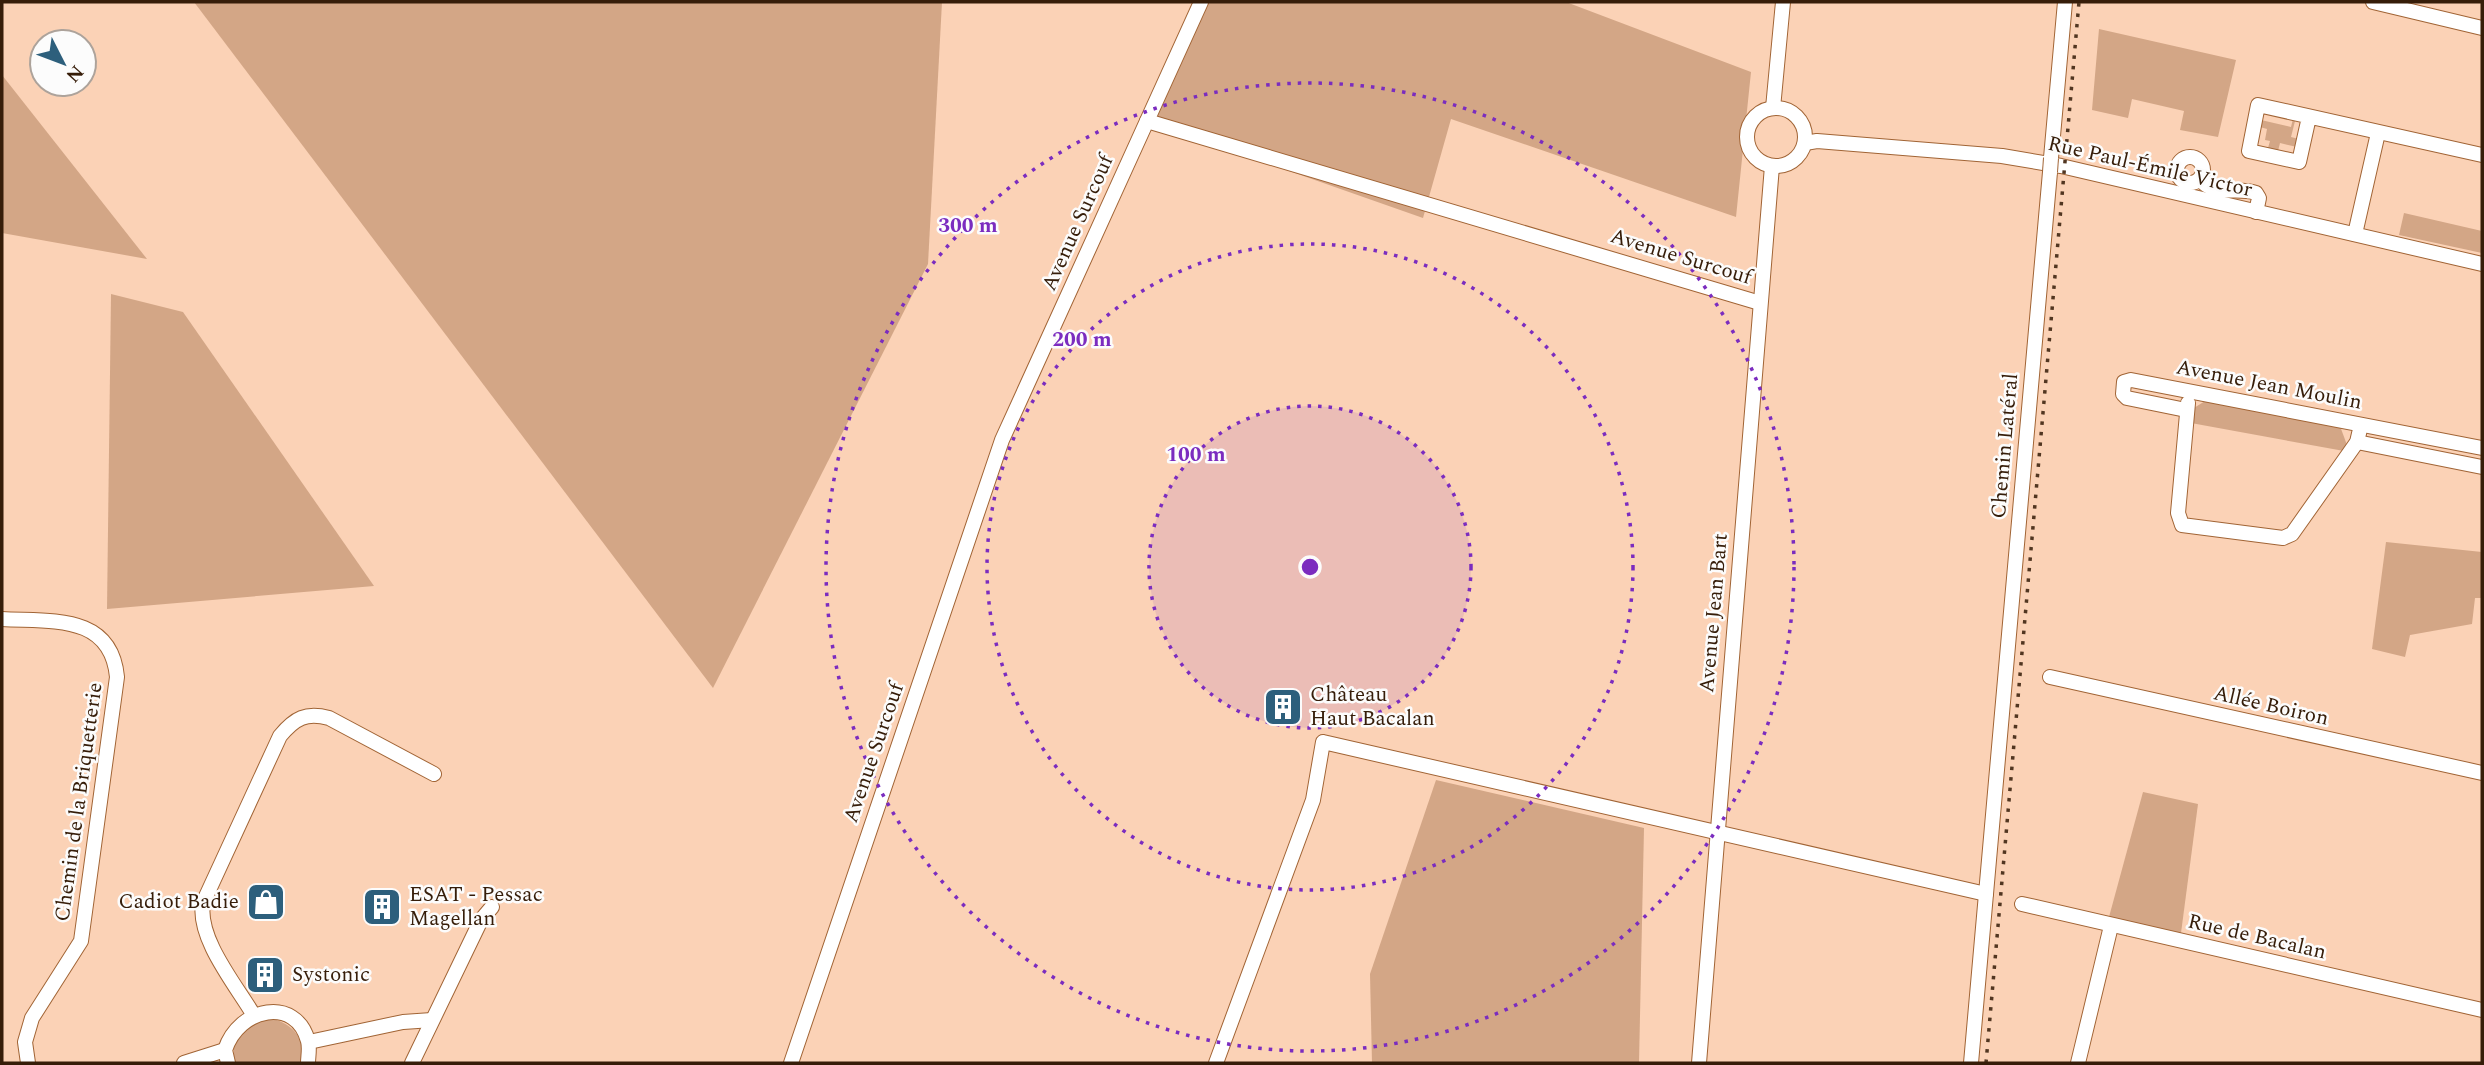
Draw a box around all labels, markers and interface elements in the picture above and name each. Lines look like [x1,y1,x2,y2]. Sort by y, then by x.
north arrow [28,28,98,98]
text: N [59,58,90,89]
street label: Rue Paul-Émile Victor [2044,128,2256,206]
street label: Avenue Surcouf [1034,148,1123,296]
text: 300 m [938,210,998,242]
street label: Avenue Surcouf [1606,220,1757,294]
text: 200 m [1052,324,1112,356]
street label: Avenue Jean Moulin [2173,351,2365,419]
street label: Chemin Latéral [1983,372,2027,520]
text: 100 m [1166,439,1226,471]
street label: Avenue Jean Bart [1691,532,1737,694]
centre of rings [1298,555,1322,579]
street label: Avenue Surcouf [835,677,914,827]
street label: Allée Boiron [2210,677,2332,735]
place label: Château Haut Bacalan [1310,679,1435,735]
street label: Chemin de la Briquetterie [46,680,112,924]
building icon: Château Haut Bacalan [1262,686,1304,728]
place label: ESAT - Pessac Magellan [409,879,543,935]
shop icon: Cadiot Badie [245,881,287,923]
place label: Cadiot Badie [119,886,239,918]
building icon: ESAT - Pessac Magellan [361,886,403,928]
street label: Rue de Bacalan [2185,906,2329,968]
building icon: Systonic [244,954,286,996]
place label: Systonic [292,959,370,991]

